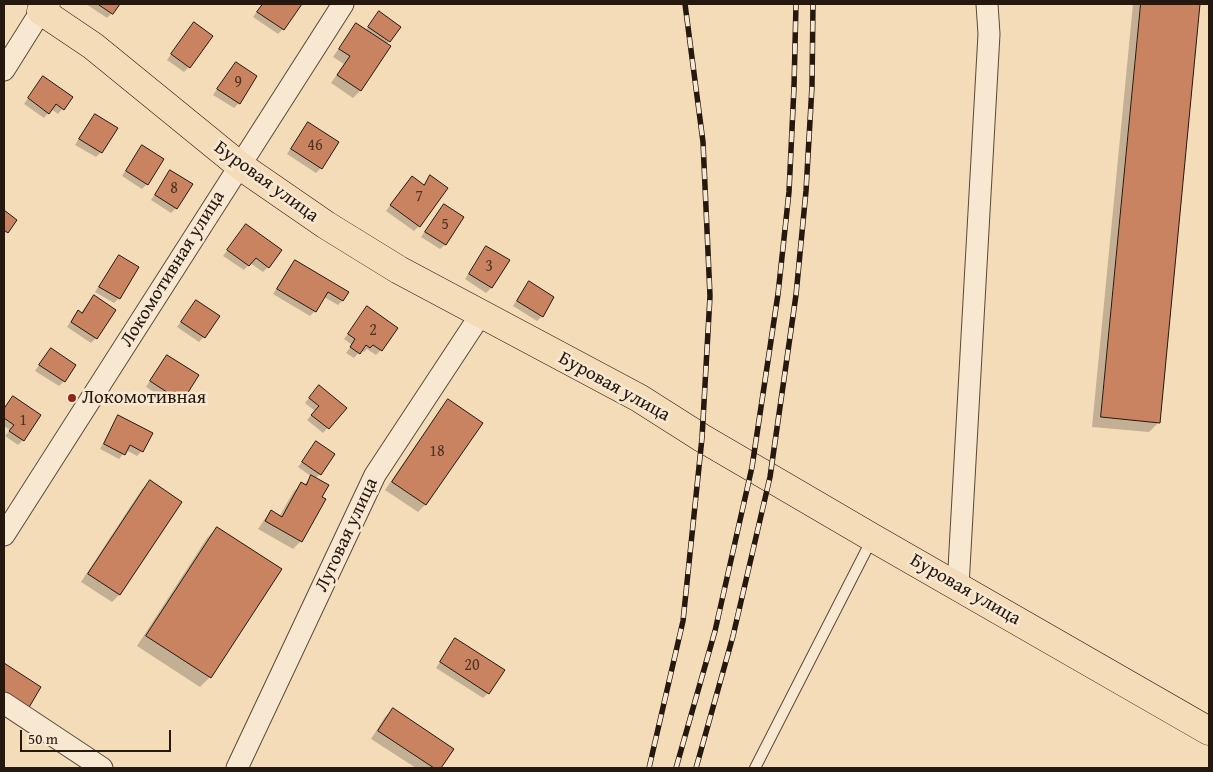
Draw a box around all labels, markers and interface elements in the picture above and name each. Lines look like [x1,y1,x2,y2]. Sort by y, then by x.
house number: 9 [234,73,242,93]
street label: Буровая улица [209,136,323,228]
house number: 46 [307,136,323,156]
house number: 8 [170,179,178,199]
street label: Локомотивная улица [116,187,230,351]
house number: 7 [415,187,423,207]
house number: 5 [441,215,449,235]
house number: 3 [485,257,493,277]
house number: 2 [369,321,377,341]
street label: Буровая улица [554,347,674,427]
place label: Локомотивная [82,387,206,409]
marker: Локомотивная [66,392,78,404]
house number: 1 [19,411,27,431]
house number: 18 [429,442,445,462]
street label: Луговая улица [311,474,383,596]
street label: Буровая улица [906,549,1024,631]
house number: 20 [464,656,480,676]
scale bar [22,720,174,752]
text: 50 m [28,728,58,749]

